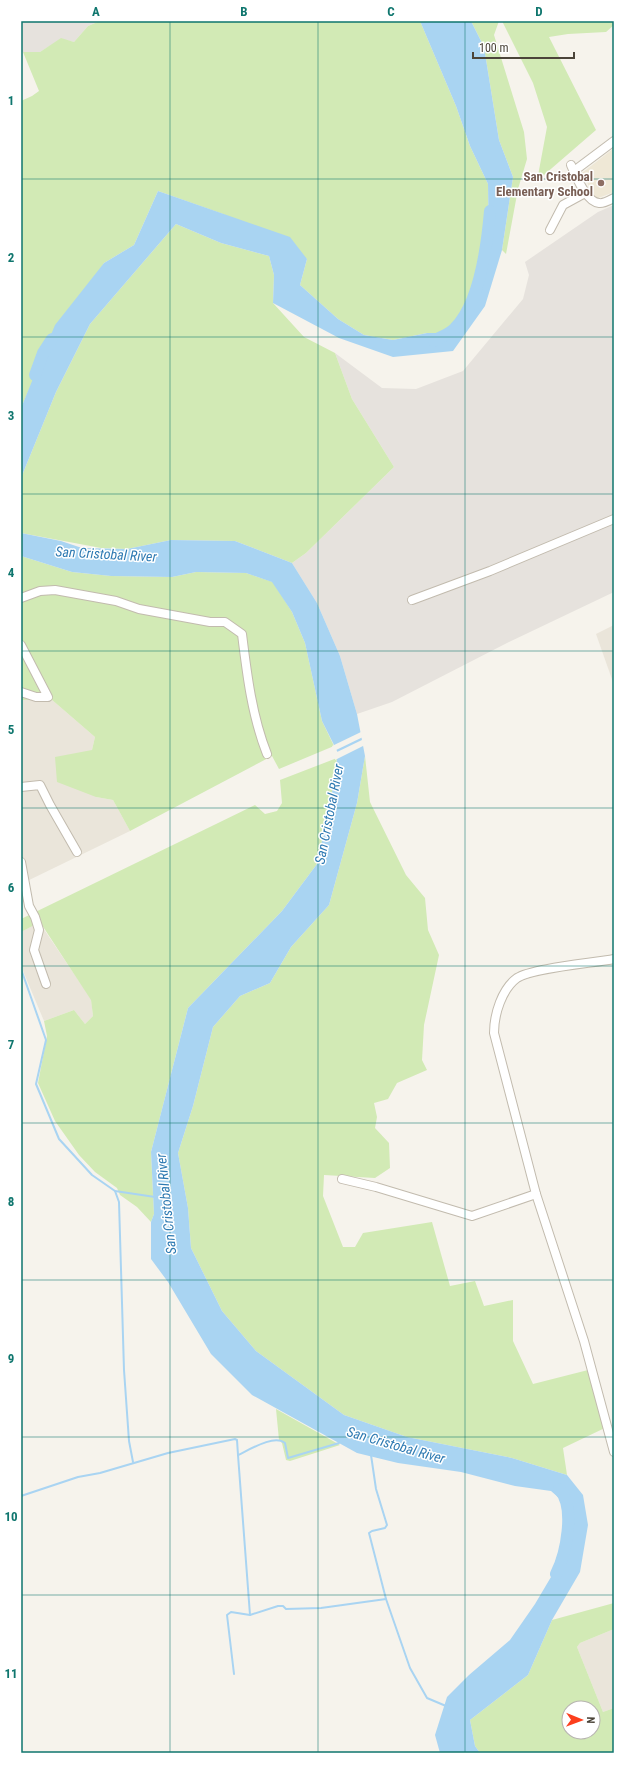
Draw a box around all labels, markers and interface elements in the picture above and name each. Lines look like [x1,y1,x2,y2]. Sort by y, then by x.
text: A [92,4,100,19]
text: B [240,4,248,19]
text: C [387,4,395,19]
text: D [535,4,543,19]
scale bar [473,34,574,60]
text: 100 m [479,41,509,55]
text: 1 [8,93,14,108]
place label: San Cristobal Elementary School [496,169,593,199]
marker: San Cristobal Elementary School [596,178,606,188]
text: 2 [8,250,15,265]
text: 3 [8,408,14,423]
water label: San Cristobal River [55,543,158,565]
text: 4 [8,565,15,580]
text: 5 [8,722,15,737]
water label: San Cristobal River [311,762,347,865]
text: 6 [8,880,15,895]
text: 7 [8,1037,15,1052]
water label: San Cristobal River [153,1152,179,1255]
text: 8 [8,1194,14,1209]
text: 9 [8,1351,14,1366]
water label: San Cristobal River [345,1423,448,1467]
text: 10 [4,1509,18,1524]
text: 11 [4,1666,18,1681]
north arrow [561,1700,601,1740]
text: N [584,1717,597,1724]

